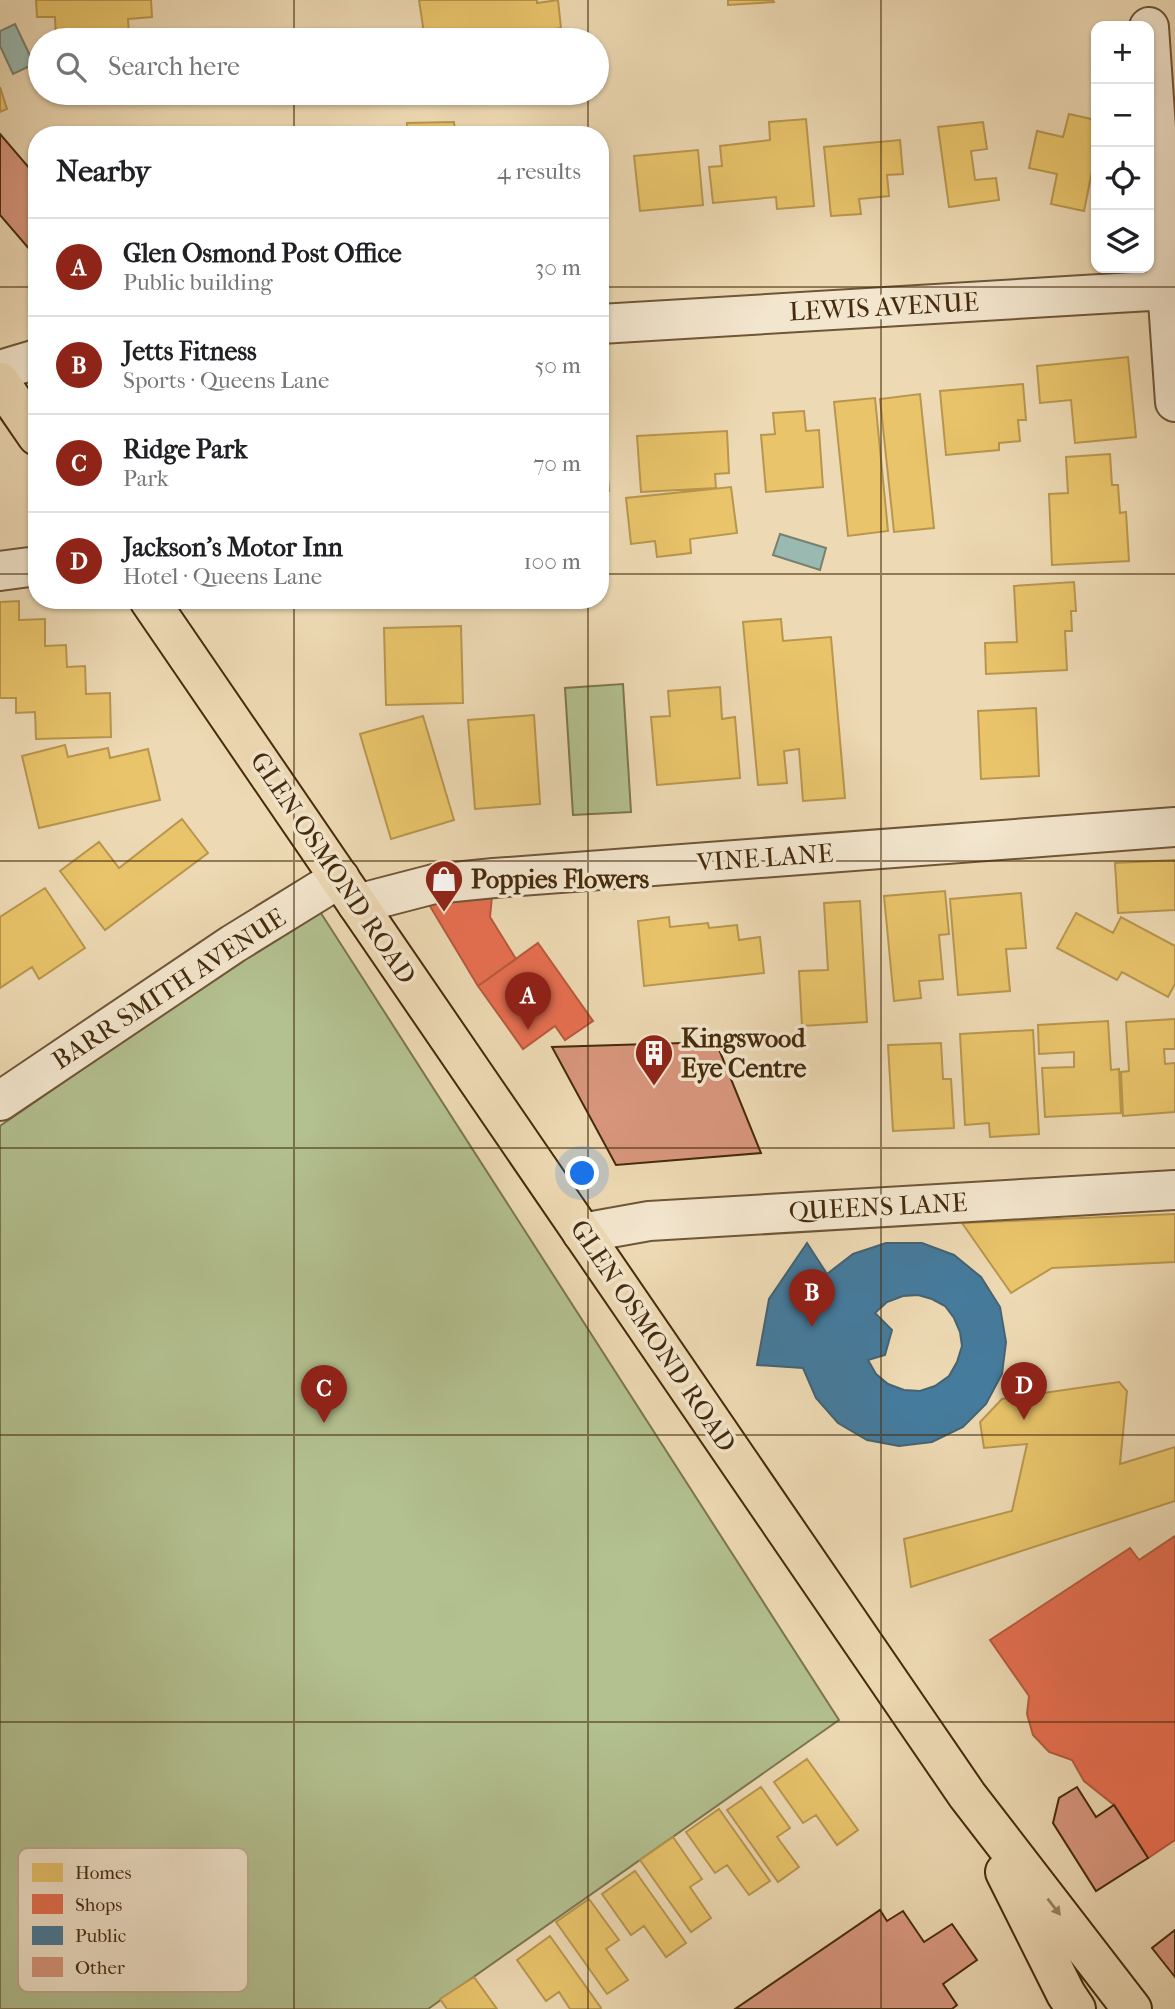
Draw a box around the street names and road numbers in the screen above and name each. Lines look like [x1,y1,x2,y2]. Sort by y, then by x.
street label: LEWIS AVENUE [788,287,980,327]
street label: GLEN OSMOND ROAD [244,746,422,990]
street label: VINE LANE [695,838,834,878]
street label: BARR SMITH AVENUE [47,902,292,1076]
street label: QUEENS LANE [788,1187,968,1227]
street label: GLEN OSMOND ROAD [564,1214,742,1458]

